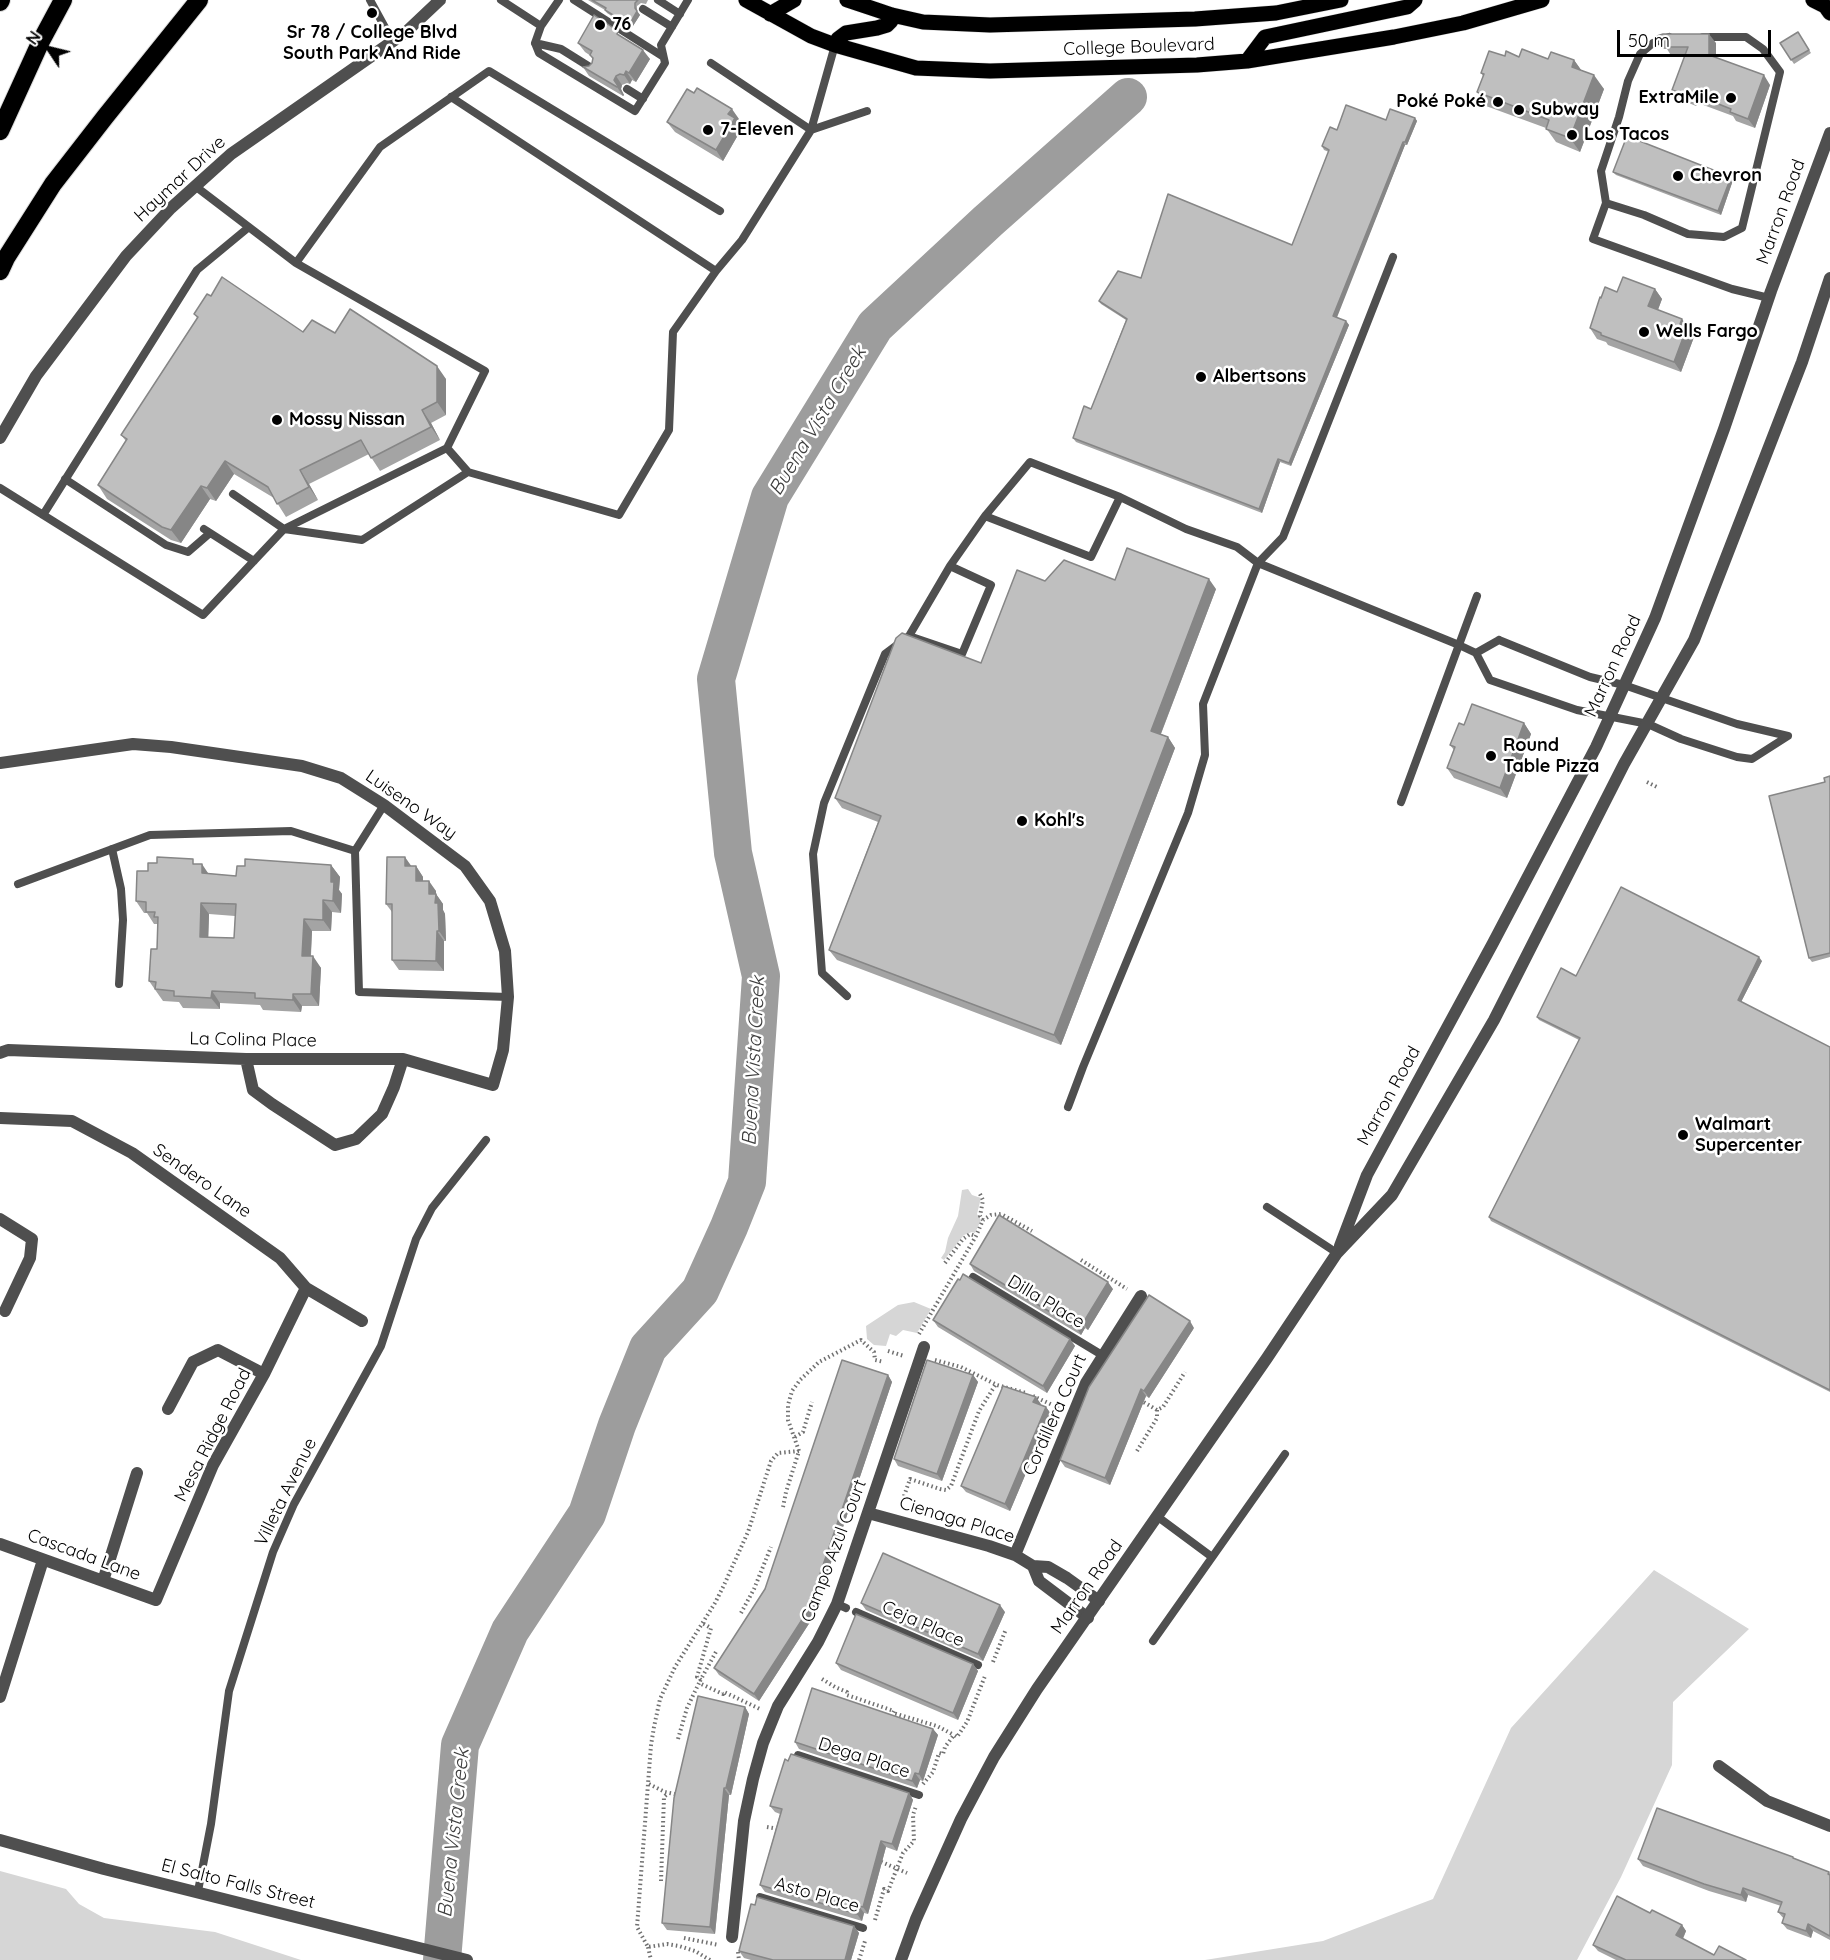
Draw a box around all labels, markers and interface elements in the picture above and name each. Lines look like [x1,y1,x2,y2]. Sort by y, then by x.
marker: Sr 78 / College Blvd South Park And Ride [365,6,379,20]
place label: 76 [612,14,631,36]
north arrow [18,18,78,78]
marker: 76 [593,18,607,32]
scale bar [1620,18,1774,56]
place label: Sr 78 / College Blvd South Park And Ride [283,22,461,64]
text: N [22,27,45,48]
text: 50 m [1628,29,1670,52]
street label: College Boulevard [1063,34,1215,60]
place label: ExtraMile [1638,87,1719,109]
place label: Poké Poké [1396,91,1486,113]
marker: ExtraMile [1724,91,1738,105]
marker: Poké Poké [1491,95,1505,109]
place label: Subway [1531,99,1599,121]
marker: Subway [1512,103,1526,117]
place label: 7-Eleven [720,119,794,141]
marker: 7-Eleven [701,123,715,137]
place label: Los Tacos [1584,124,1669,146]
marker: Los Tacos [1565,128,1579,142]
street label: Haymar Drive [130,131,230,227]
street label: Marron Road [1752,157,1810,267]
place label: Chevron [1690,165,1762,187]
marker: Chevron [1671,169,1685,183]
place label: Wells Fargo [1656,321,1758,343]
marker: Wells Fargo [1637,325,1651,339]
water label: Buena Vista Creek [764,342,872,500]
place label: Albertsons [1213,366,1306,388]
marker: Albertsons [1194,370,1208,384]
place label: Mossy Nissan [289,409,405,431]
marker: Mossy Nissan [270,413,284,427]
street label: Marron Road [1580,612,1646,720]
place label: Round Table Pizza [1503,735,1599,777]
marker: Round Table Pizza [1484,749,1498,763]
street label: Luiseno Way [361,766,461,844]
place label: Kohl's [1034,810,1085,832]
marker: Kohl's [1015,814,1029,828]
water label: Buena Vista Creek [738,976,770,1146]
street label: La Colina Place [189,1028,317,1052]
street label: Marron Road [1353,1043,1425,1149]
place label: Walmart Supercenter [1695,1114,1802,1156]
marker: Walmart Supercenter [1676,1128,1690,1142]
street label: Sendero Lane [149,1139,255,1223]
street label: Dilla Place [1004,1271,1088,1333]
street label: Cordillera Court [1019,1351,1091,1479]
street label: Mesa Ridge Road [170,1365,256,1505]
street label: Villeta Avenue [251,1434,321,1550]
street label: Campo Azul Court [797,1477,871,1625]
street label: Cienaga Place [897,1492,1017,1548]
street label: Cascada Lane [24,1524,144,1586]
street label: Marron Road [1047,1536,1127,1638]
street label: Ceja Place [878,1596,968,1652]
street label: Dega Place [815,1733,913,1783]
water label: Buena Vista Creek [433,1747,475,1919]
street label: El Salto Falls Street [159,1854,317,1914]
street label: Asto Place [772,1873,862,1917]

